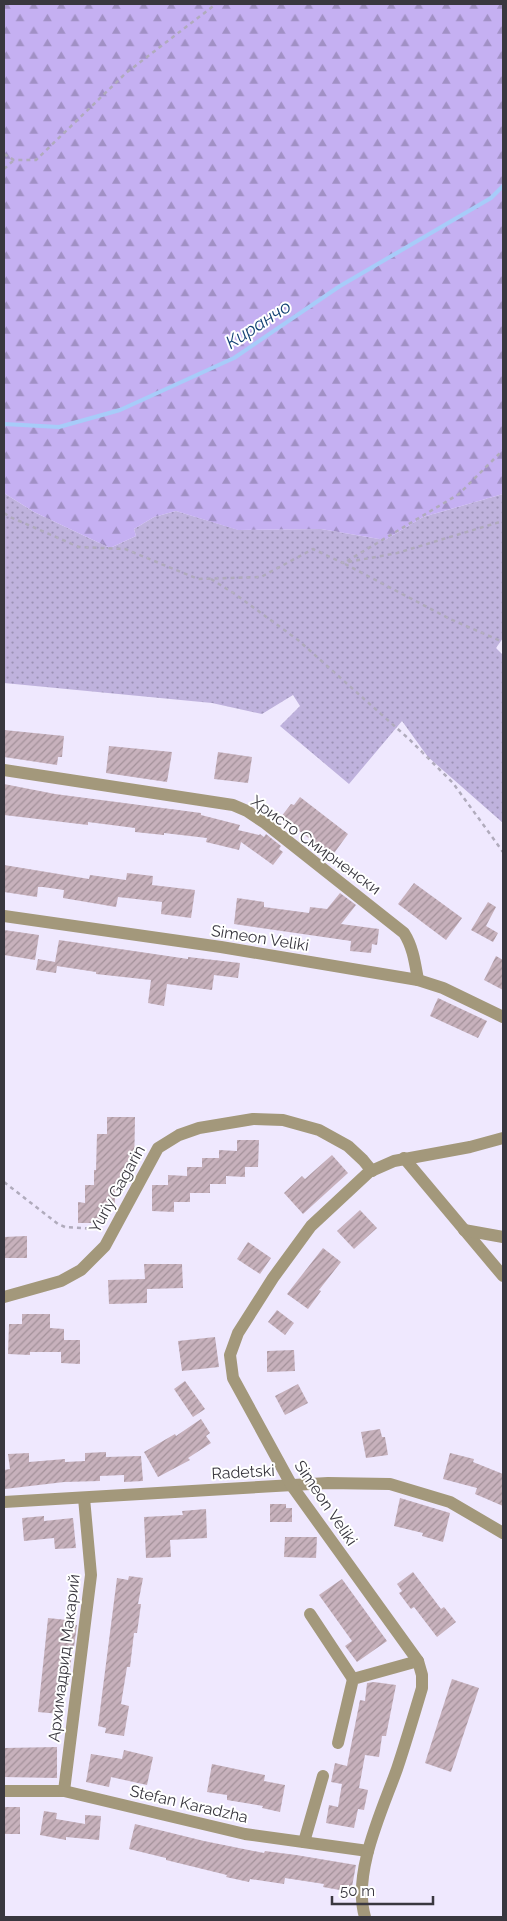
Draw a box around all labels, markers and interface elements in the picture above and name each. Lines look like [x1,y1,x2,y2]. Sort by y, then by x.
water label: Киранчо [221,295,295,353]
street label: Христо Смирненски [247,792,385,898]
street label: Simeon Veliki [210,921,310,955]
street label: Yuriy Gagarin [85,1142,149,1236]
street label: Simeon Veliki [291,1457,361,1549]
street label: Radetski [211,1461,275,1483]
street label: Архимадрид Макарий [44,1573,84,1743]
street label: Stefan Karadzha [128,1781,250,1827]
scale bar [332,1874,433,1906]
text: 50 m [340,1882,375,1900]

